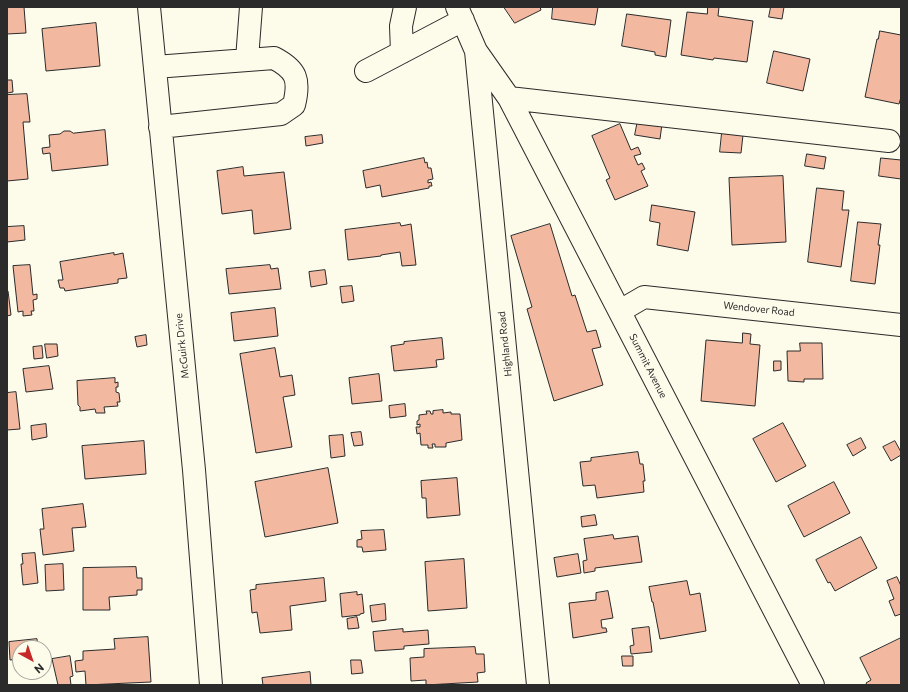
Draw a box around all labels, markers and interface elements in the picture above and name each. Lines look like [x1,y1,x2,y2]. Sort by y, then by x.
street label: Wendover Road [723,299,795,319]
street label: Highland Road [496,311,514,377]
street label: McGuirk Drive [173,313,191,379]
street label: Summit Avenue [627,332,669,400]
north arrow [12,640,52,680]
text: N [32,661,47,676]

